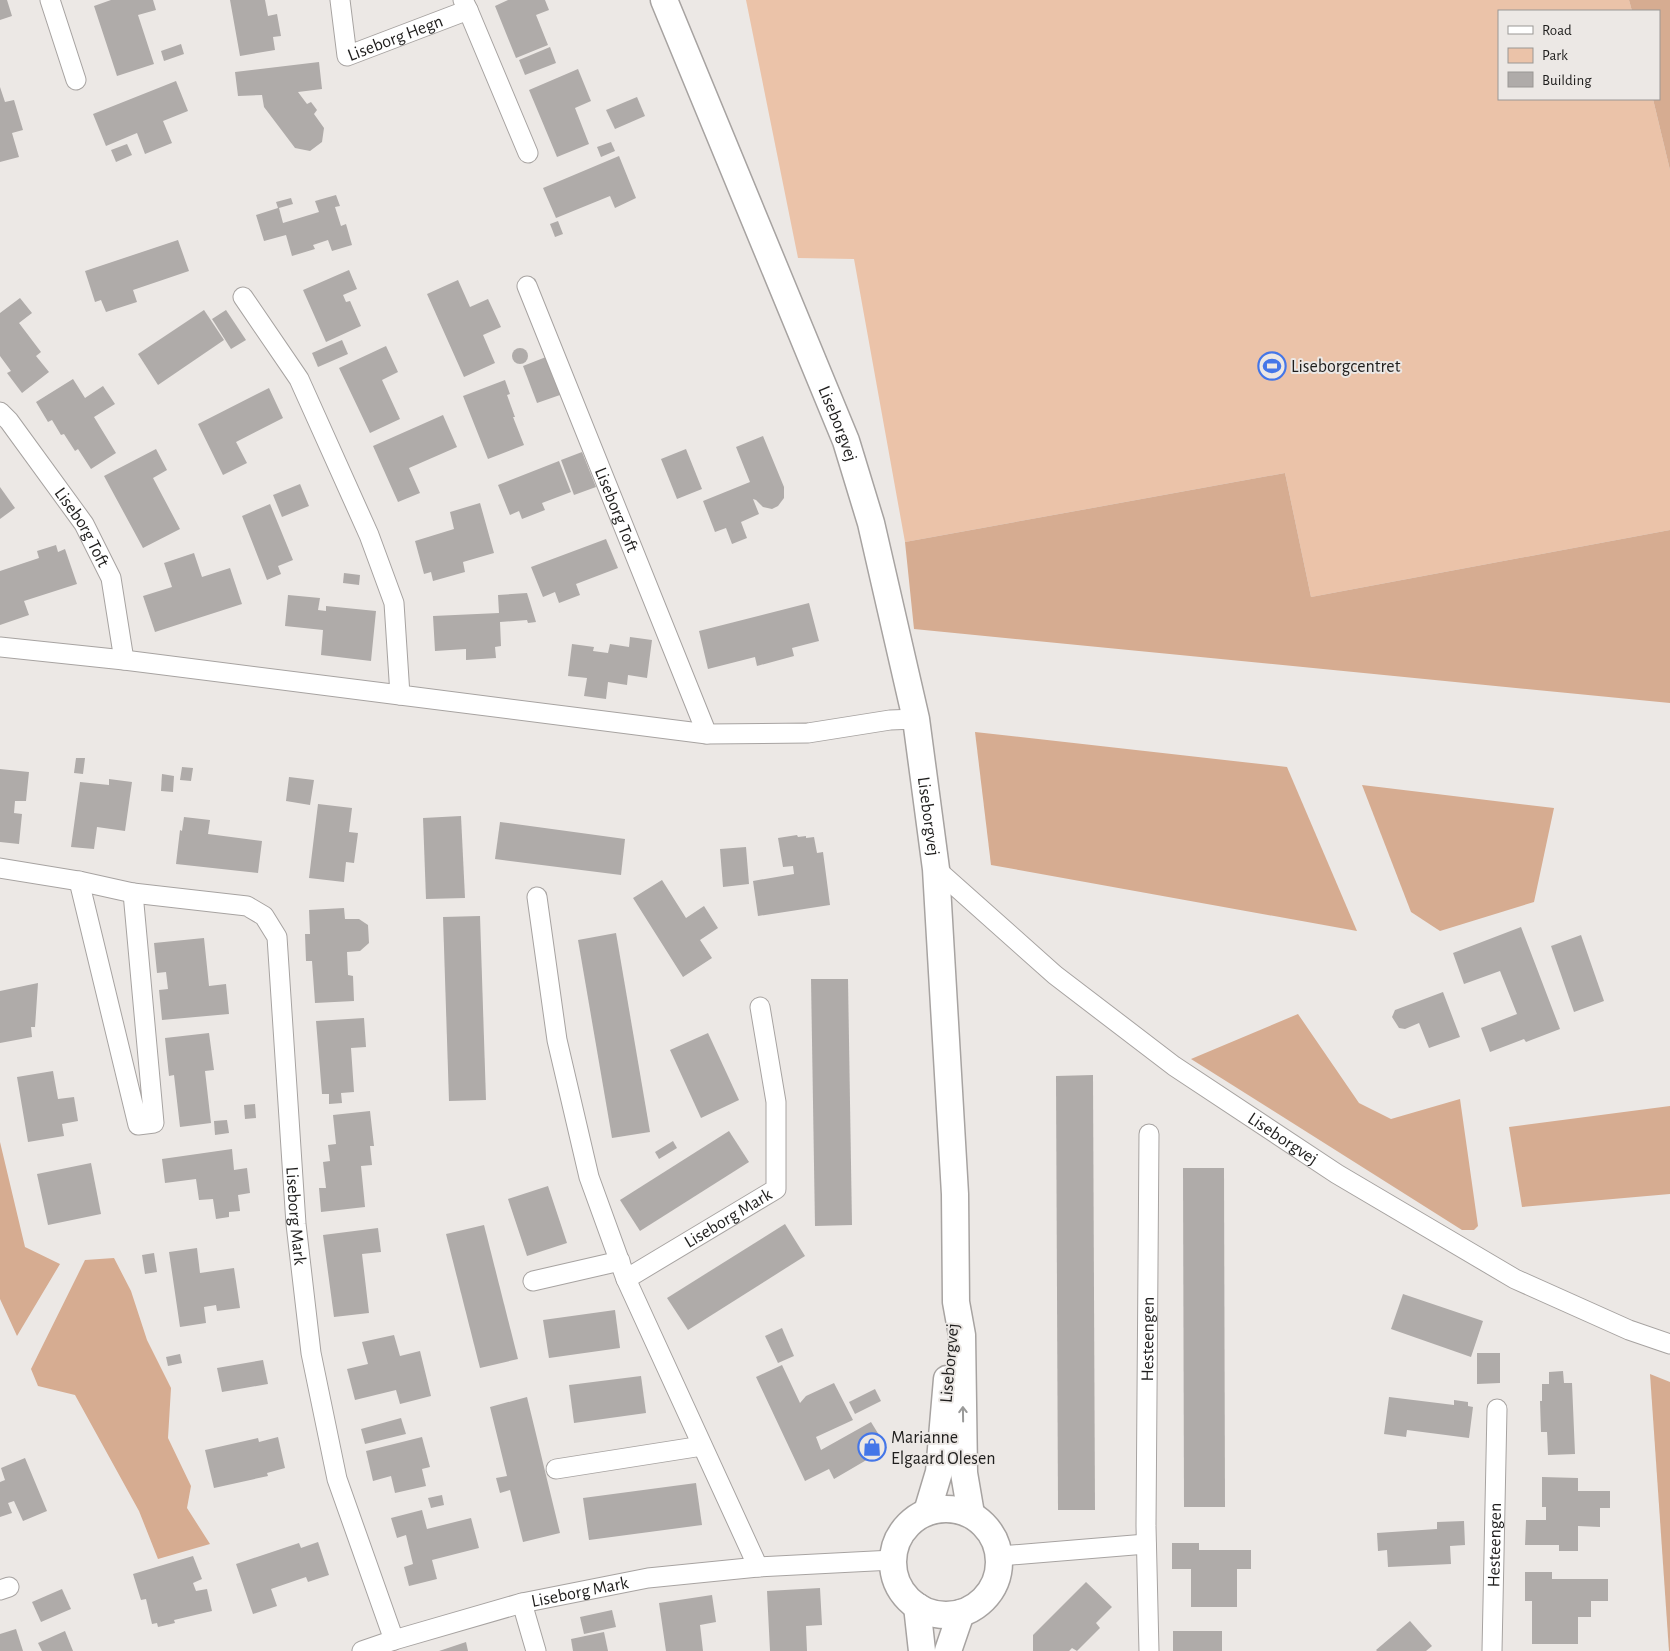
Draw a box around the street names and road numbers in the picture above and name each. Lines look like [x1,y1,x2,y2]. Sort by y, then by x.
street label: Liseborg Hegn [345,12,446,65]
street label: Liseborgvej [814,383,860,464]
street label: Liseborg Toft [591,465,641,555]
street label: Liseborg Toft [51,484,112,571]
street label: Liseborgvej [914,776,942,857]
street label: Liseborgvej [1244,1110,1321,1169]
street label: Liseborg Mark [282,1166,309,1267]
street label: Liseborg Mark [682,1185,776,1252]
street label: Hesteengen [1139,1297,1158,1381]
street label: Liseborgvej [938,1323,962,1404]
street label: Hesteengen [1485,1502,1505,1588]
street label: Liseborg Mark [530,1574,631,1611]

